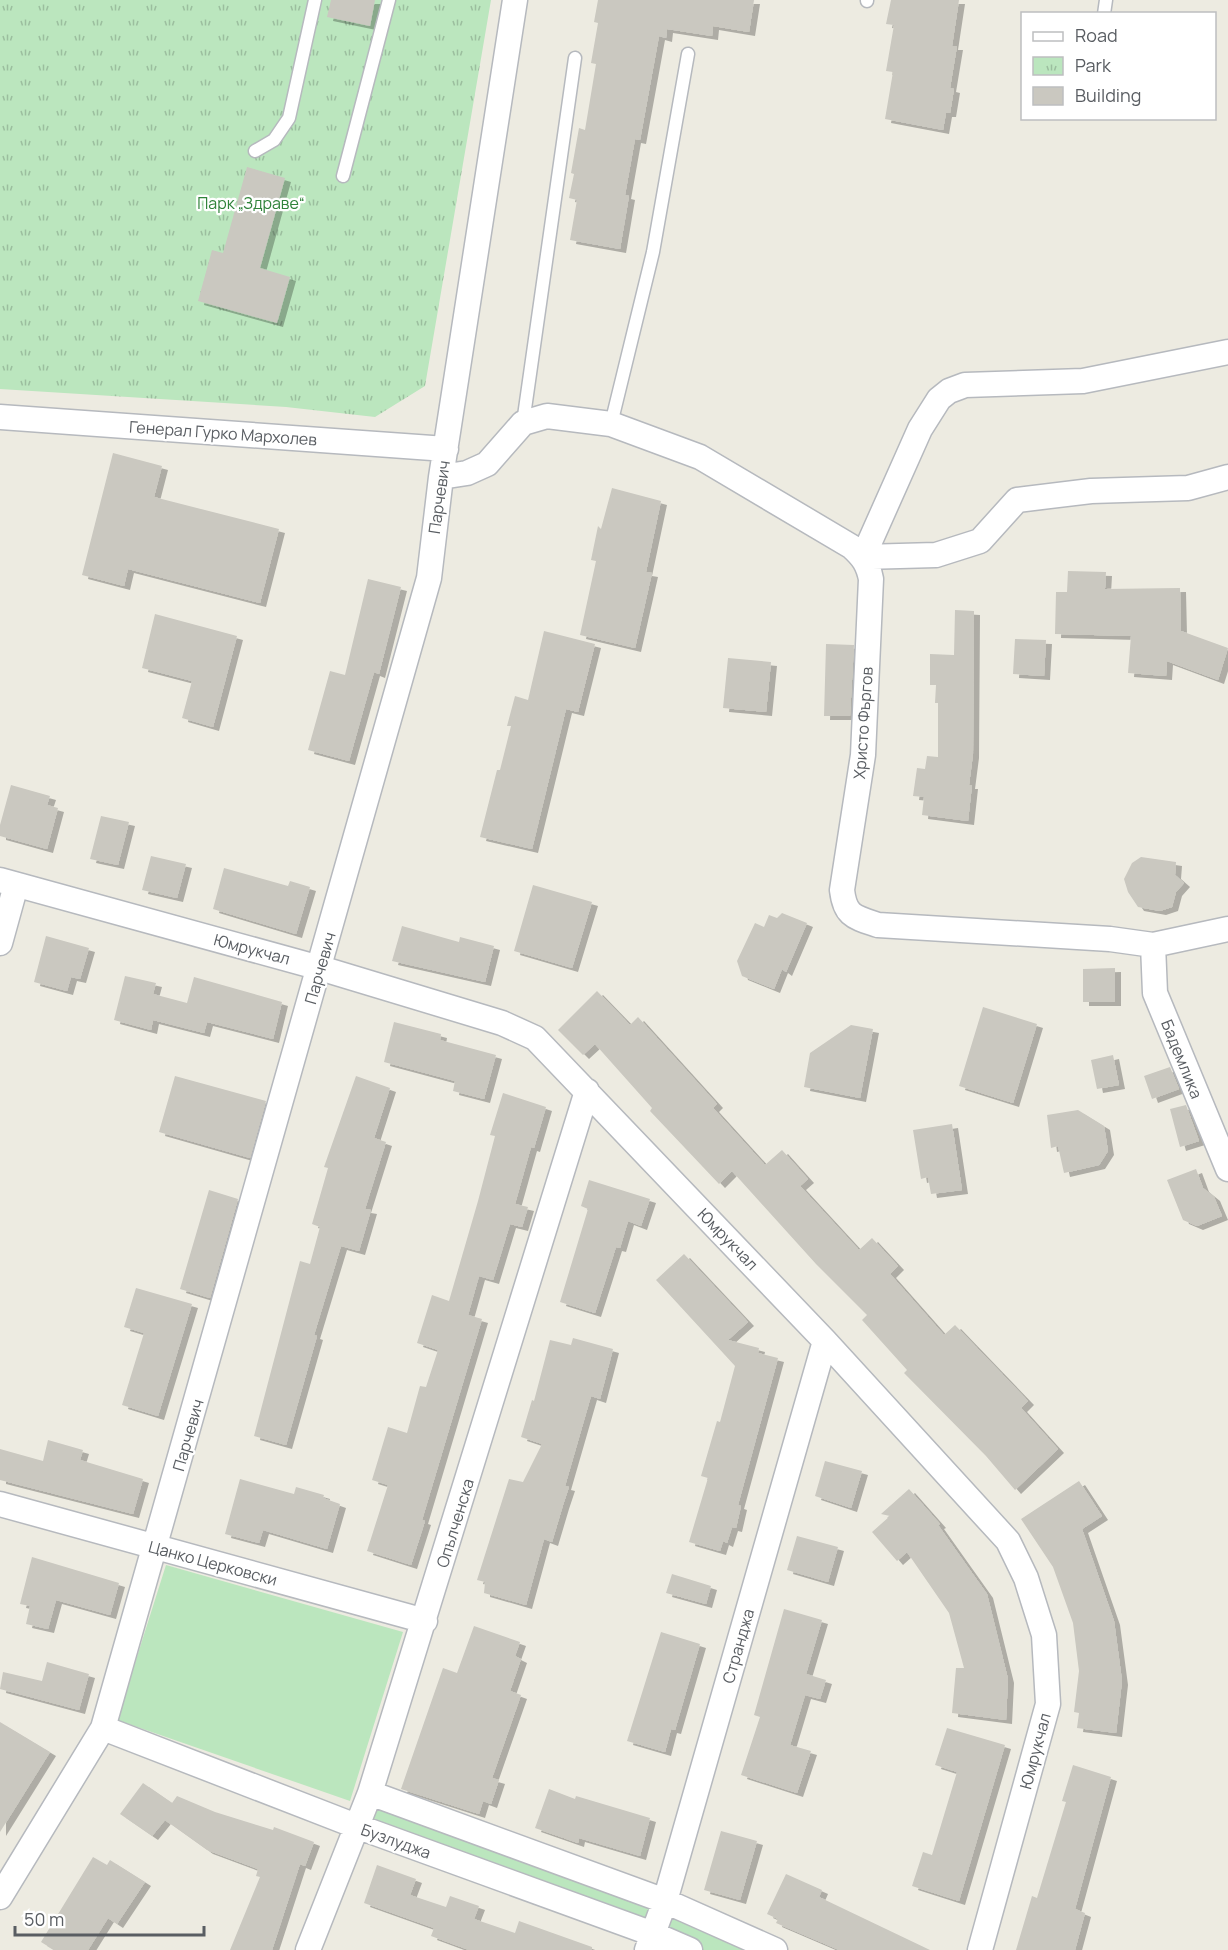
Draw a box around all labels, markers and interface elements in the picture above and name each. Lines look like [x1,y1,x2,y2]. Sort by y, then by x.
legend [1021,12,1216,120]
text: Road [1075,23,1118,47]
text: Park [1075,53,1112,77]
text: Building [1075,83,1141,107]
park label: Парк „Здраве“ [197,192,305,214]
street label: Генерал Гурко Мархолев [128,415,318,451]
street label: Парчевич [423,459,455,535]
street label: Христо Фъргов [848,666,878,780]
street label: Юмрукчал [211,928,293,970]
street label: Парчевич [299,929,341,1007]
street label: Бадемлика [1156,1016,1208,1102]
street label: Юмрукчал [693,1203,763,1275]
street label: Парчевич [167,1396,209,1474]
street label: Опълченска [431,1476,479,1570]
street label: Цанко Церковски [146,1535,280,1591]
street label: Странджа [717,1606,759,1686]
street label: Юмрукчал [1014,1710,1056,1792]
street label: Бузлуджа [358,1818,434,1864]
scale bar [15,1899,204,1937]
text: 50 m [24,1907,64,1931]

